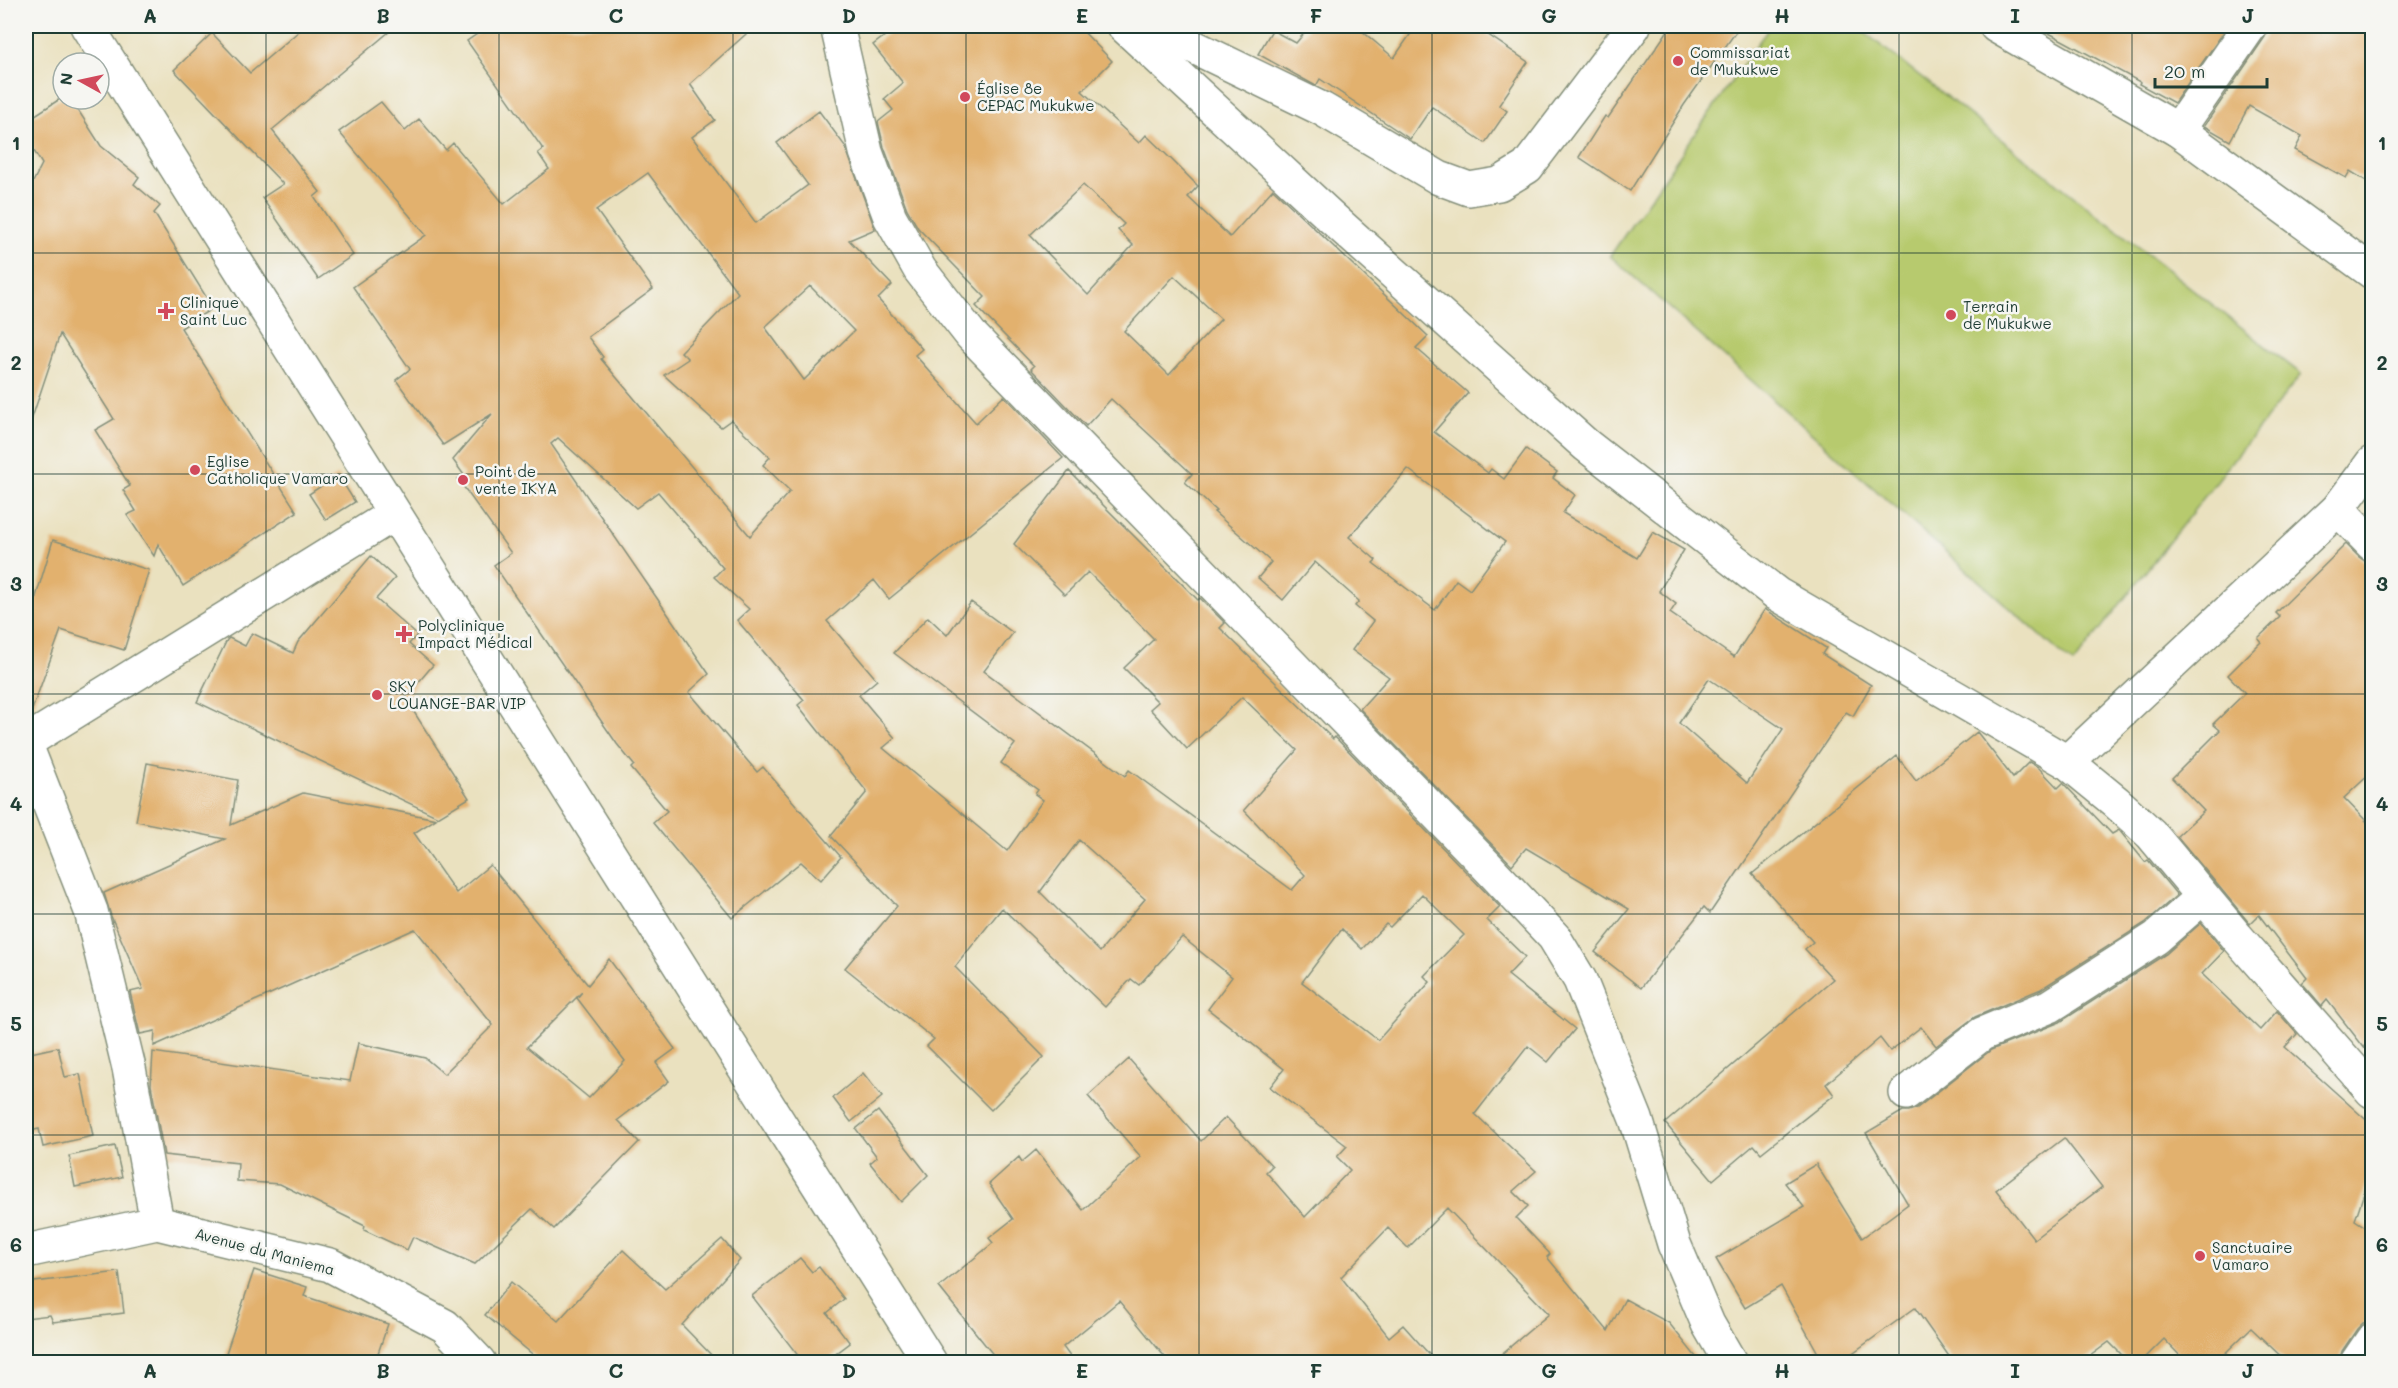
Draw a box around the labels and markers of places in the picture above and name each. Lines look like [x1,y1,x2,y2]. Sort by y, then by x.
place label: Commissariat de Mukukwe [1690,42,1790,79]
marker: Commissariat de Mukukwe [1671,54,1685,68]
place label: Église 8e CEPAC Mukukwe [977,78,1094,115]
marker: Église 8e CEPAC Mukukwe [958,90,972,104]
place label: Clinique Saint Luc [180,292,247,329]
place label: Terrain de Mukukwe [1963,296,2052,333]
marker: Clinique Saint Luc [157,302,175,320]
marker: Terrain de Mukukwe [1944,308,1958,322]
place label: Eglise Catholique Vamaro [207,451,348,488]
place label: Point de vente IKYA [475,461,557,498]
marker: Eglise Catholique Vamaro [188,463,202,477]
marker: Point de vente IKYA [456,473,470,487]
place label: Polyclinique Impact Médical [418,615,533,652]
marker: Polyclinique Impact Médical [395,625,413,643]
place label: SKY LOUANGE-BAR VIP [389,676,526,713]
marker: SKY LOUANGE-BAR VIP [370,688,384,702]
place label: Sanctuaire Vamaro [2212,1237,2292,1274]
marker: Sanctuaire Vamaro [2193,1249,2207,1263]

